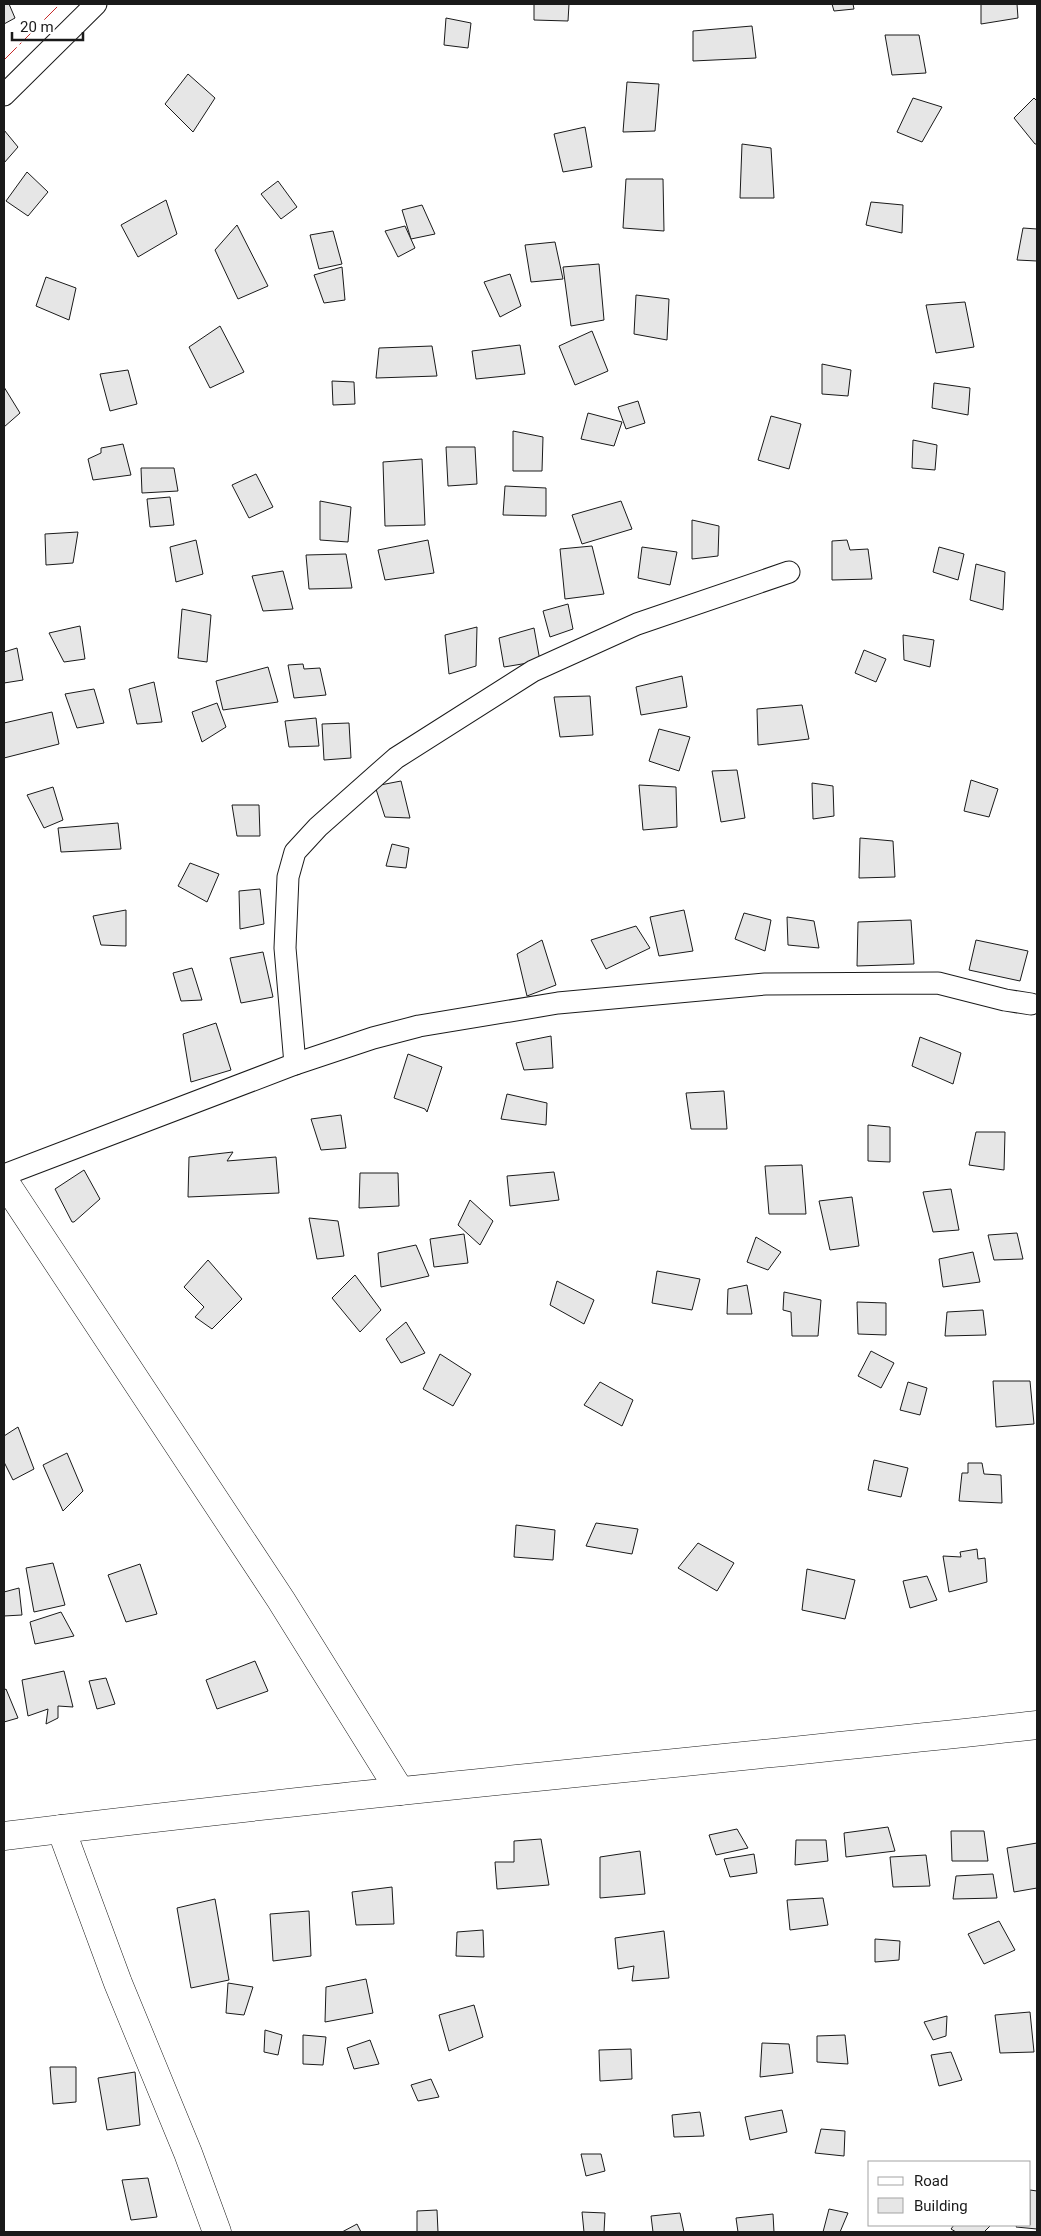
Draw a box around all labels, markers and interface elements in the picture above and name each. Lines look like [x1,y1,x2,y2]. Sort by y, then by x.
scale bar [12,10,84,42]
text: 20 m [20,18,54,36]
legend [868,2161,1031,2226]
text: Road [914,2172,948,2190]
text: Building [914,2197,968,2215]

